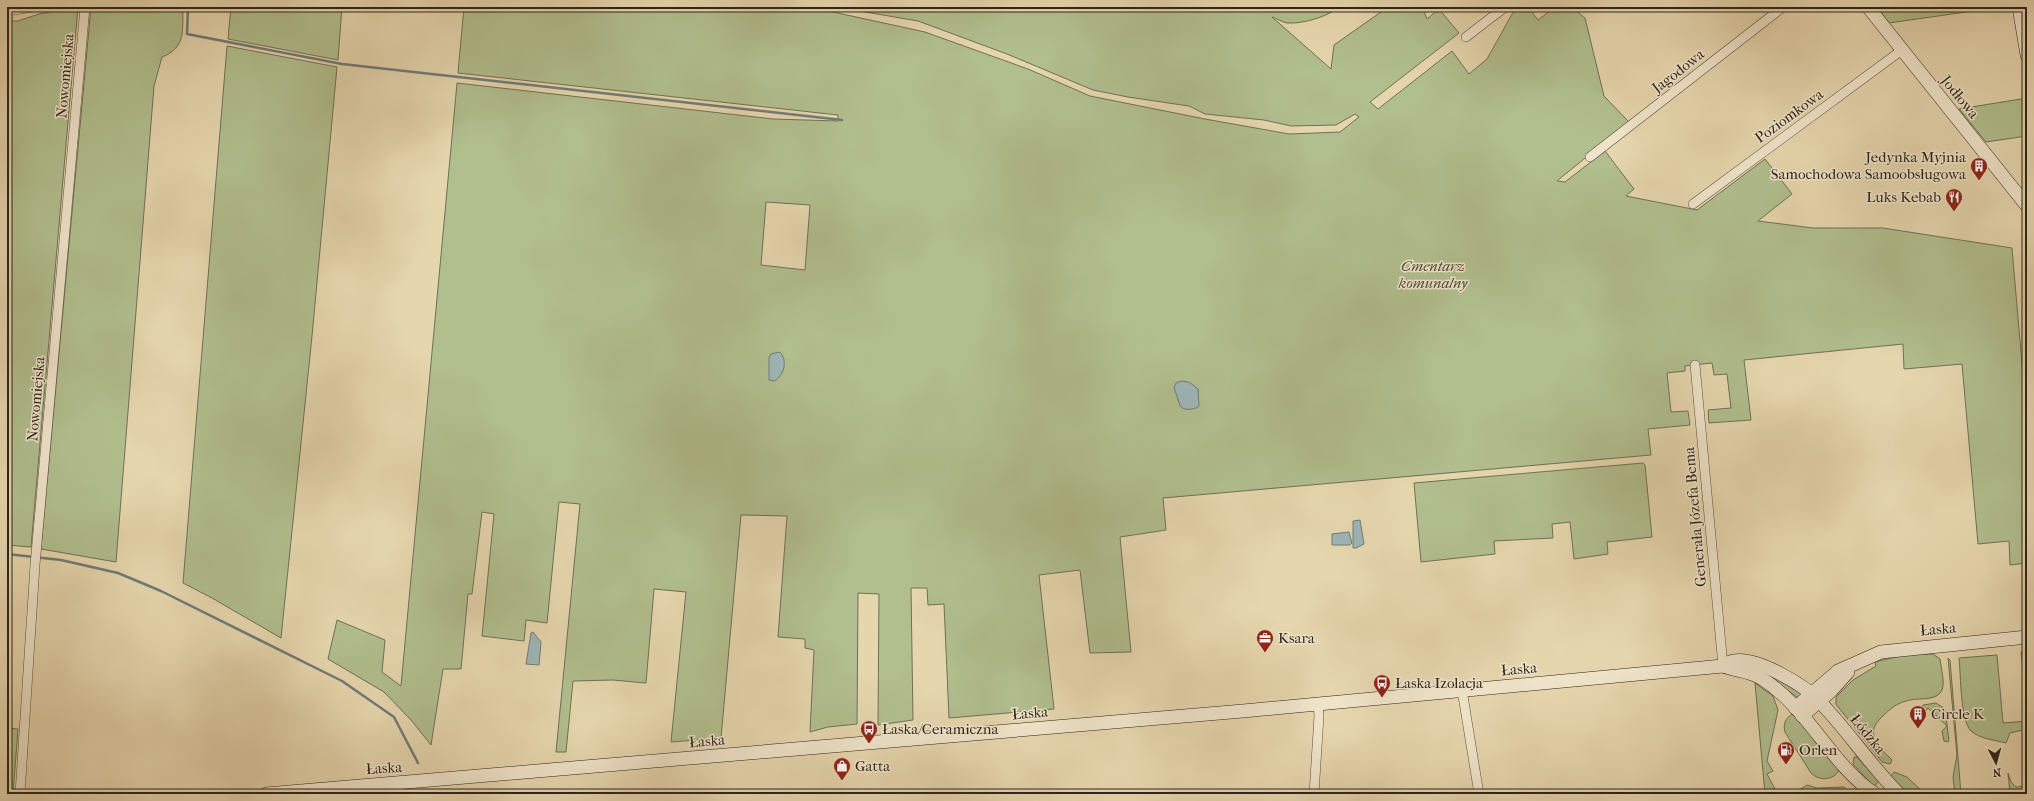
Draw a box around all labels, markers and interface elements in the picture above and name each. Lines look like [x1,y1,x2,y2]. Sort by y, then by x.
street label: Nowomiejska [52,32,78,119]
street label: Jagodowa [1648,44,1709,98]
street label: Jodłowa [1937,71,1984,123]
street label: Poziomkowa [1751,85,1827,147]
place label: Jedynka Myjnia Samochodowa Samoobsługowa [1771,148,1967,183]
building icon: Jedynka Myjnia Samochodowa Samoobsługowa [1969,156,1989,181]
restaurant icon: Luks Kebab [1944,187,1964,212]
place label: Luks Kebab [1866,188,1941,206]
park label: Cmentarz komunalny [1398,257,1468,292]
street label: Nowomiejska [23,355,49,442]
street label: Generała Józefa Bema [1680,445,1710,588]
street label: Łaska [1919,618,1958,640]
office icon: Ksara [1255,628,1275,653]
place label: Ksara [1278,629,1316,647]
street label: Łaska [1500,658,1539,680]
bus stop icon: Łaska Izolacja [1372,673,1392,698]
place label: Łaska Izolacja [1395,674,1484,692]
street label: Łaska [1011,702,1050,724]
building icon: Circle K [1908,704,1928,729]
place label: Circle K [1931,705,1985,723]
street label: Łódzka [1846,710,1890,758]
bus stop icon: Łaska/Ceramiczna [859,719,879,744]
place label: Łaska/Ceramiczna [882,720,999,738]
street label: Łaska [688,730,727,752]
fuel station icon: Orlen [1776,740,1796,765]
place label: Orlen [1799,741,1838,759]
north arrow [1976,743,2016,783]
shop icon: Gatta [832,756,852,781]
place label: Gatta [855,757,891,775]
street label: Łaska [365,758,404,778]
text: N [1992,766,2002,779]

